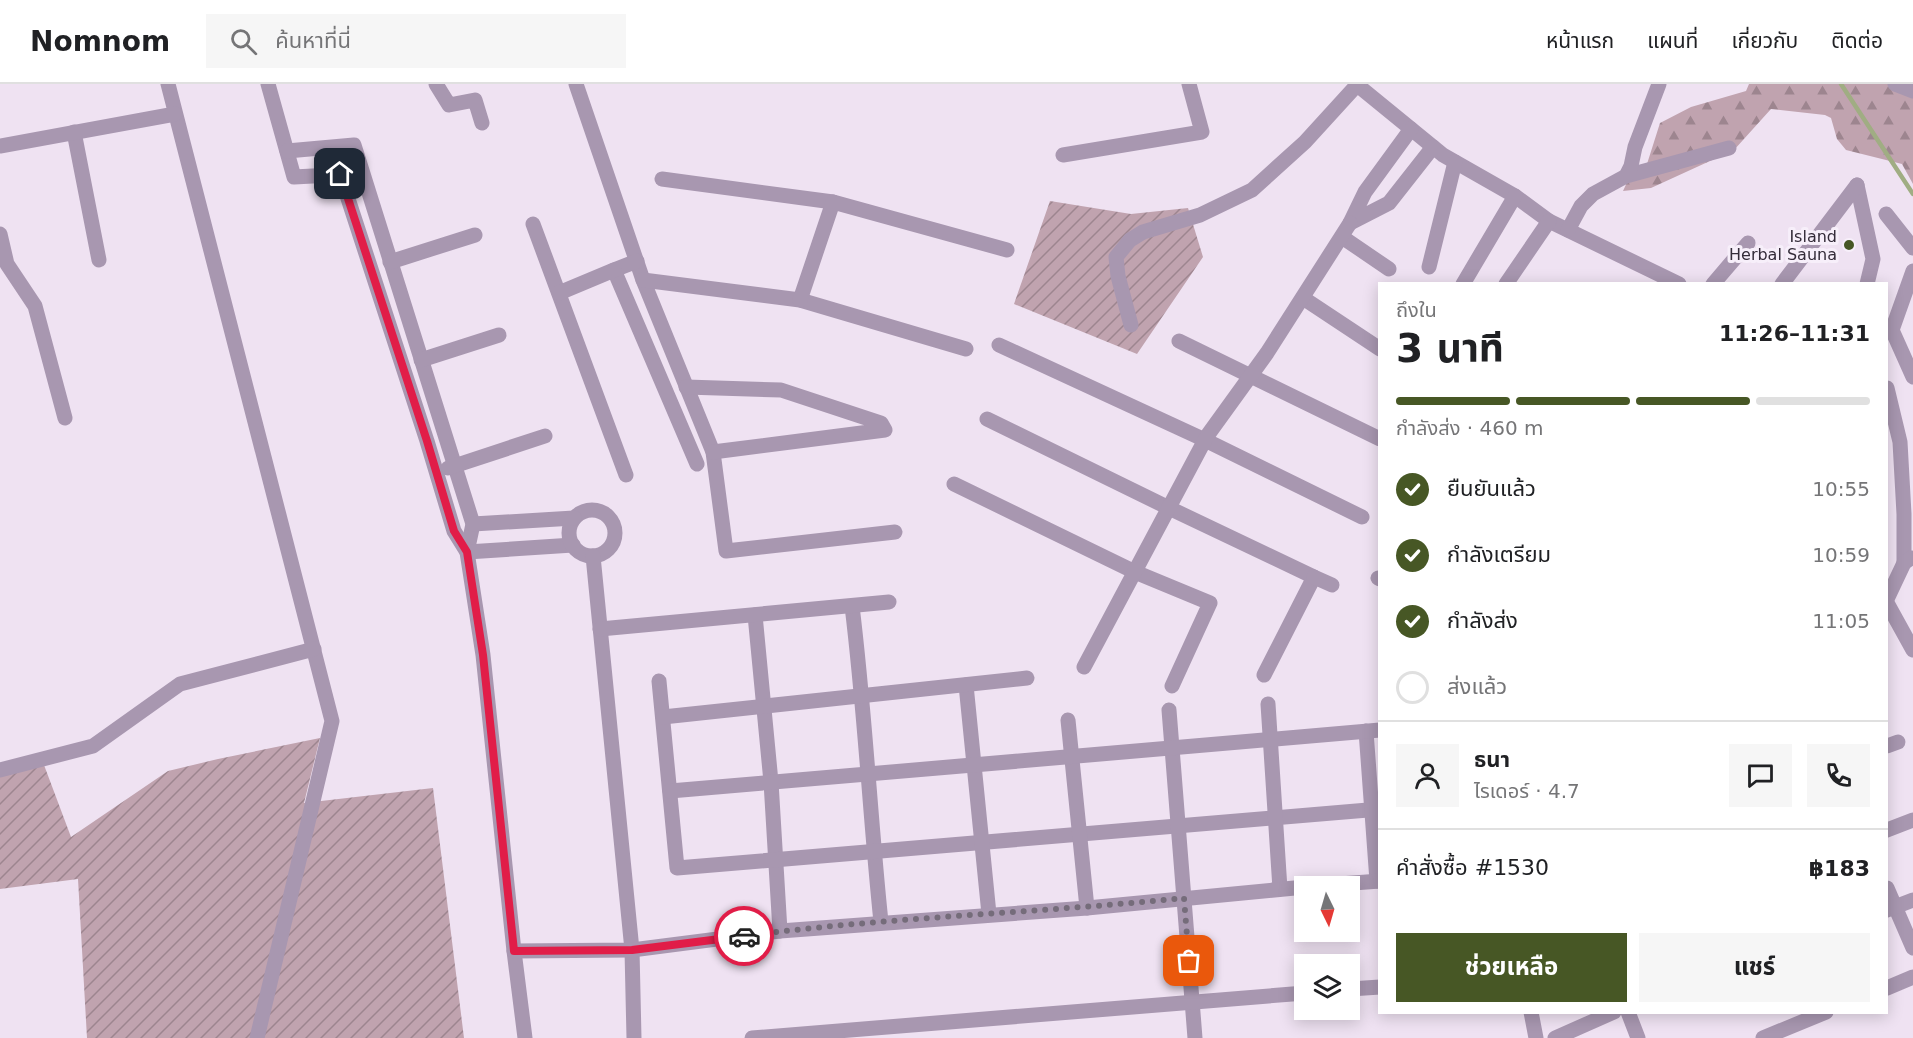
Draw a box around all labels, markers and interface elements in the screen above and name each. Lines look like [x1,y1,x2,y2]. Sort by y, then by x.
search box [206,14,626,68]
text: Nomnom [30,25,170,58]
icon: search [227,25,260,58]
text: ค้นหาที่นี่ [275,28,351,53]
text: หน้าแรก [1546,29,1614,53]
text: แผนที่ [1647,29,1698,53]
text: เกี่ยวกับ [1731,29,1798,53]
text: ติดต่อ [1831,29,1883,53]
pin [314,148,365,199]
icon: home [323,157,356,190]
place label: Island Herbal Sauna [1729,227,1837,264]
marker: Island Herbal Sauna [1842,238,1856,252]
text: ถึงใน [1396,298,1437,322]
text: 11:26–11:31 [1719,321,1870,346]
text: 3 นาที [1396,326,1504,371]
text: กำลังส่ง · 460 m [1396,416,1544,440]
icon: check [1396,473,1429,506]
text: ยืนยันแล้ว [1447,476,1536,501]
text: 10:55 [1812,477,1870,501]
icon: check [1396,539,1429,572]
text: กำลังเตรียม [1447,542,1551,567]
text: 10:59 [1812,543,1870,567]
icon: check [1396,605,1429,638]
text: กำลังส่ง [1447,608,1518,633]
text: 11:05 [1812,609,1870,633]
text: ส่งแล้ว [1447,674,1507,699]
button: person [1396,744,1459,807]
button: chat [1729,744,1792,807]
button: phone [1807,744,1870,807]
text: ธนา [1474,747,1510,772]
text: ไรเดอร์ · 4.7 [1474,779,1580,803]
text: คำสั่งซื้อ #1530 [1396,855,1549,880]
text: ฿183 [1809,856,1870,881]
north arrow [1294,876,1360,942]
map controls [1294,876,1360,1020]
courier [714,906,774,966]
icon: car [728,920,761,953]
button: ช่วยเหลือ [1396,933,1627,1002]
button: แชร์ [1639,933,1870,1002]
pin [1163,935,1214,986]
icon: bag [1172,944,1205,977]
button: layers [1294,954,1360,1020]

